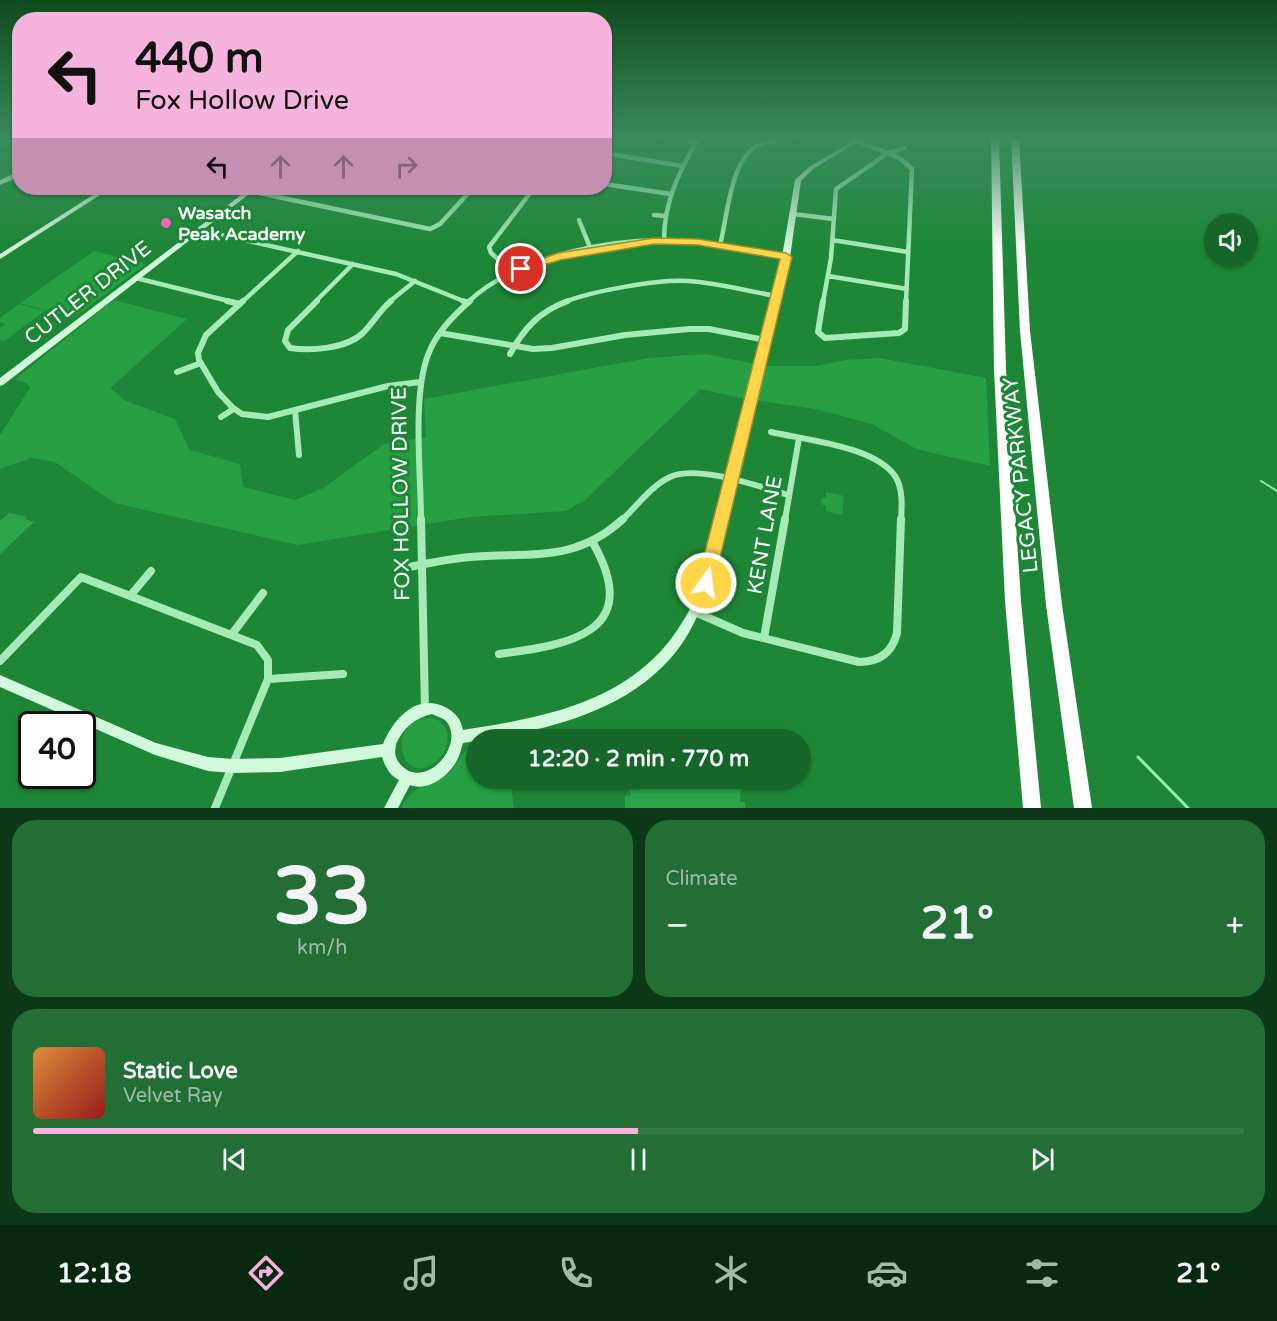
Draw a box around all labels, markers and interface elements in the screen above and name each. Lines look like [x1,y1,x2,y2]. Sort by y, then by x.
text: 440 m [135,33,264,84]
icon: left [36,36,114,114]
text: Fox Hollow Drive [135,84,349,117]
icon: left [201,150,234,183]
icon: ahead [264,150,297,183]
icon: ahead [327,150,360,183]
icon: right [390,150,423,183]
place label: Wasatch Peak Academy [178,202,305,245]
map controls [1204,213,1258,267]
button: sound [1204,213,1258,267]
marker: Wasatch Peak Academy [159,216,173,230]
street label: CUTLER DRIVE [20,236,156,350]
pin [495,243,546,294]
icon: arrive [504,252,537,285]
street label: LEGACY PARKWAY [998,376,1044,574]
street label: FOX HOLLOW DRIVE [387,387,415,601]
street label: KENT LANE [742,474,788,596]
position arrow [674,551,738,615]
speed limit sign: 40 [18,711,96,789]
text: 12:20 · 2 min · 770 m [528,746,749,772]
text: 33 [273,850,371,944]
text: Climate [666,867,738,891]
text: 21° [920,897,994,951]
text: − [666,906,689,945]
text: + [1225,906,1244,945]
text: km/h [297,936,347,960]
text: Static Love [123,1058,238,1084]
text: Velvet Ray [123,1084,223,1108]
icon: previous [218,1143,251,1176]
icon: pause [622,1143,655,1176]
icon: next [1026,1143,1059,1176]
icon: directions [245,1252,287,1294]
icon: music [400,1252,442,1294]
icon: phone [555,1252,597,1294]
icon: climate [710,1252,752,1294]
icon: car [866,1252,908,1294]
icon: filters [1021,1252,1063,1294]
text: 12:18 [57,1257,131,1290]
text: 21° [1176,1257,1220,1290]

